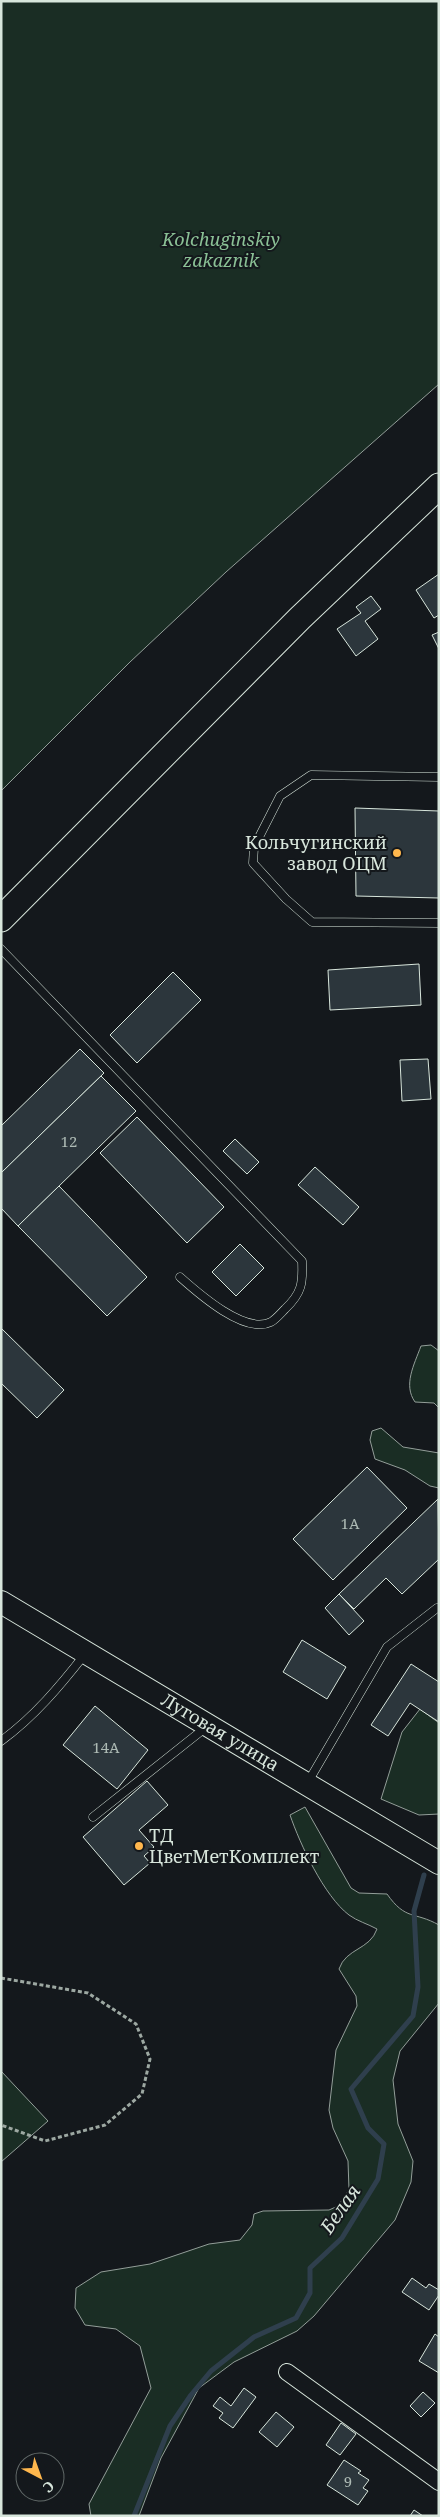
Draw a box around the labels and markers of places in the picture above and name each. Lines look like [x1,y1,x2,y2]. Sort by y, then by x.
place label: Кольчугинский завод ОЦМ [245,830,387,875]
marker: Кольчугинский завод ОЦМ [391,847,403,859]
place label: ТД ЦветМетКомплект [149,1823,320,1868]
marker: ТД ЦветМетКомплект [133,1840,145,1852]

